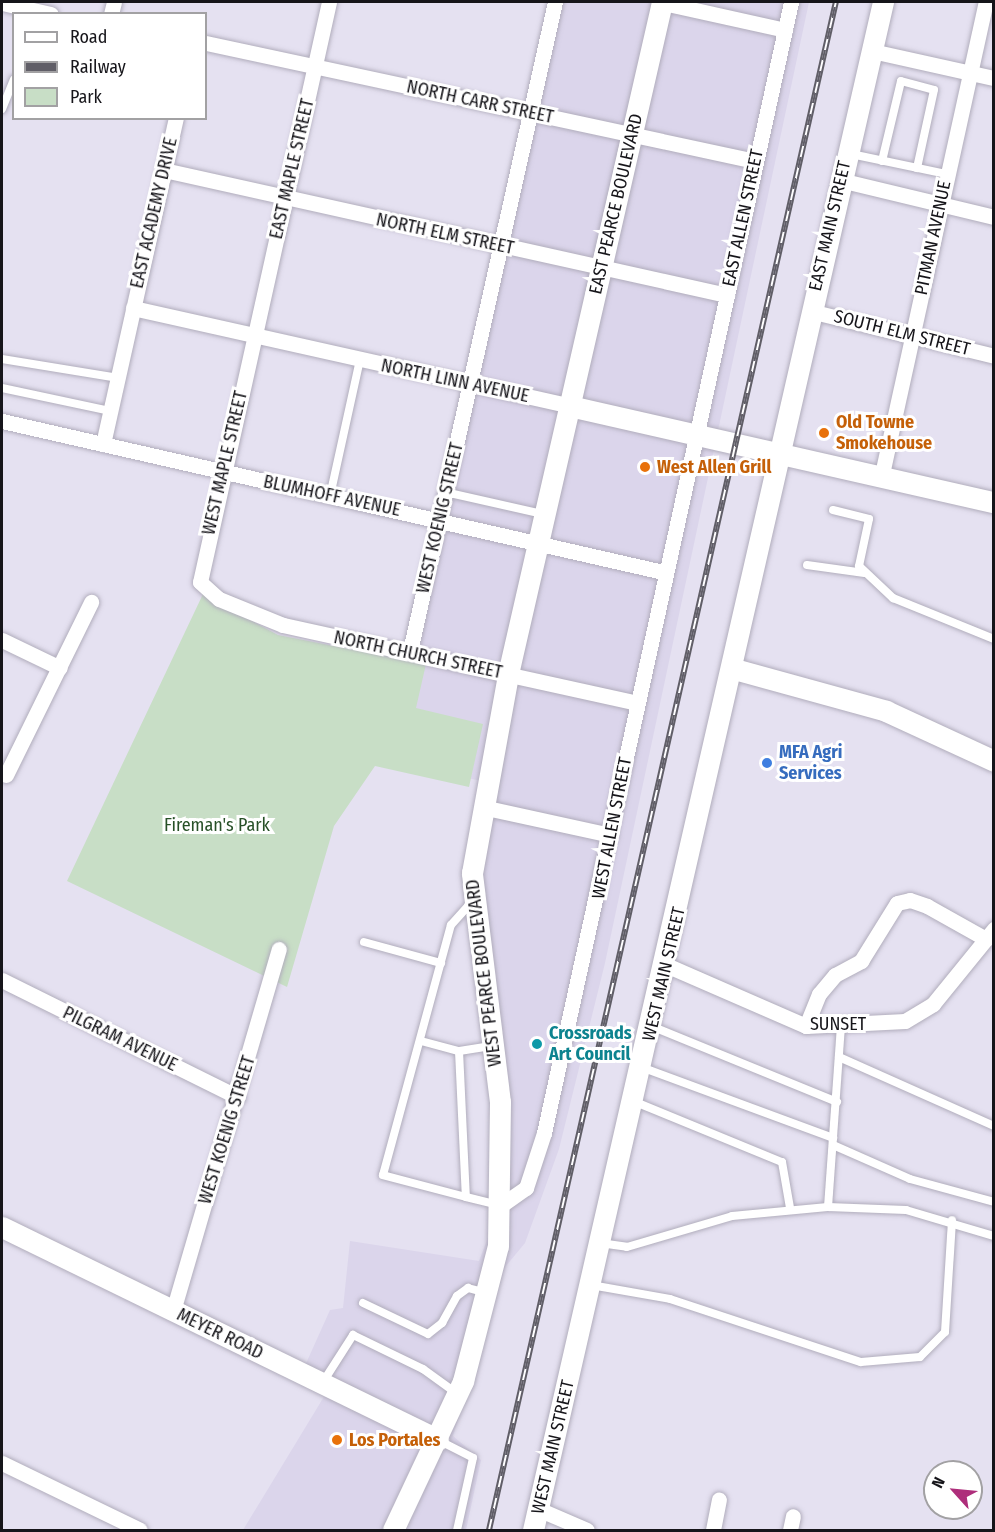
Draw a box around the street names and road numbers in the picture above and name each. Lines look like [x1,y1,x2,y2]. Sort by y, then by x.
street label: NORTH CARR STREET [405,76,555,128]
street label: EAST MAPLE STREET [265,97,319,241]
street label: EAST PEARCE BOULEVARD [585,112,647,296]
street label: EAST ACADEMY DRIVE [126,135,182,291]
street label: EAST ALLEN STREET [718,147,768,289]
street label: EAST MAIN STREET [805,159,855,293]
street label: PITMAN AVENUE [910,179,956,297]
street label: NORTH ELM STREET [374,209,516,259]
street label: SOUTH ELM STREET [832,306,972,360]
street label: NORTH LINN AVENUE [379,355,531,407]
street label: WEST MAPLE STREET [198,389,252,537]
street label: WEST KOENIG STREET [412,441,468,595]
street label: BLUMHOFF AVENUE [261,471,403,521]
street label: NORTH CHURCH STREET [332,627,504,683]
street label: WEST ALLEN STREET [588,755,636,901]
street label: WEST PEARCE BOULEVARD [462,878,506,1068]
street label: WEST MAIN STREET [638,905,690,1043]
street label: PILGRAM AVENUE [59,1002,181,1076]
street label: SUNSET [810,1013,866,1035]
street label: WEST KOENIG STREET [194,1053,260,1207]
street label: MEYER ROAD [173,1304,267,1364]
street label: WEST MAIN STREET [527,1378,579,1516]

